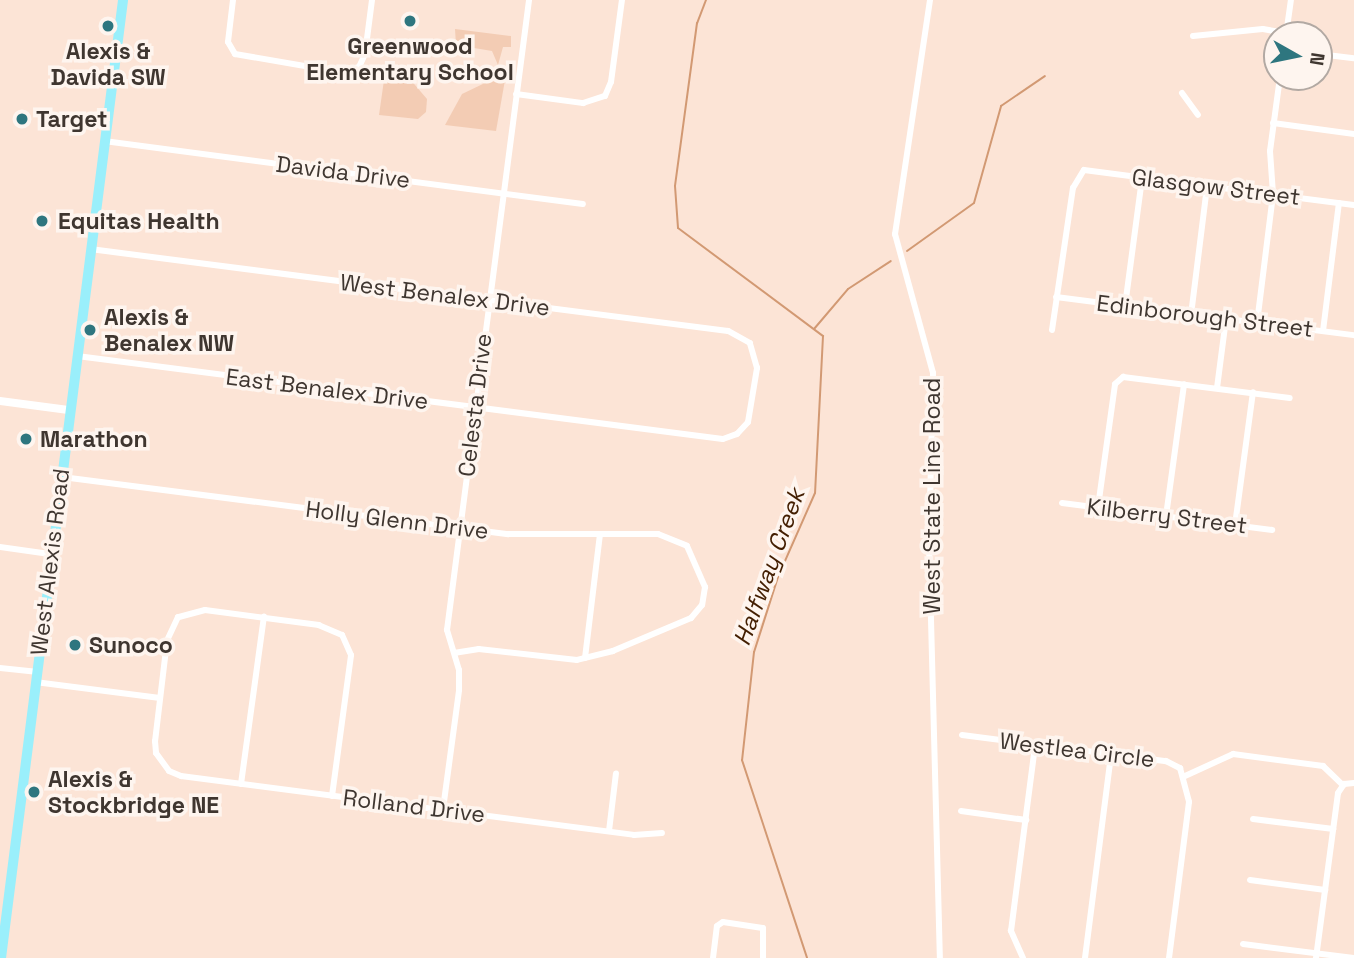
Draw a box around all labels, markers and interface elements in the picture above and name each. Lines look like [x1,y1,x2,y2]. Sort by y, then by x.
marker: Greenwood Elementary School [402,13,418,29]
marker: Alexis & Davida SW [100,18,116,34]
north arrow [1263,21,1333,91]
place label: Greenwood Elementary School [306,32,514,86]
place label: Alexis & Davida SW [50,37,166,91]
text: N [1304,51,1331,67]
place label: Target [36,105,108,133]
marker: Target [14,111,30,127]
street label: Davida Drive [274,150,412,194]
street label: Glasgow Street [1130,163,1302,211]
place label: Equitas Health [58,207,220,235]
marker: Equitas Health [32,211,52,231]
street label: West Benalex Drive [339,268,551,322]
street label: Edinborough Street [1095,289,1315,343]
place label: Alexis & Benalex NW [104,303,234,357]
marker: Alexis & Benalex NW [82,322,98,338]
street label: Celesta Drive [453,332,497,478]
street label: East Benalex Drive [224,363,430,415]
street label: West State Line Road [918,378,946,614]
place label: Marathon [40,425,148,453]
marker: Marathon [18,431,34,447]
street label: West Alexis Road [25,467,75,657]
water label: Halfway Creek [727,485,811,649]
street label: Kilberry Street [1085,492,1249,540]
street label: Holly Glenn Drive [304,495,490,545]
place label: Sunoco [89,631,173,659]
marker: Sunoco [67,637,83,653]
street label: Westlea Circle [998,727,1156,773]
place label: Alexis & Stockbridge NE [48,765,219,819]
marker: Alexis & Stockbridge NE [26,784,42,800]
street label: Rolland Drive [341,784,487,828]

